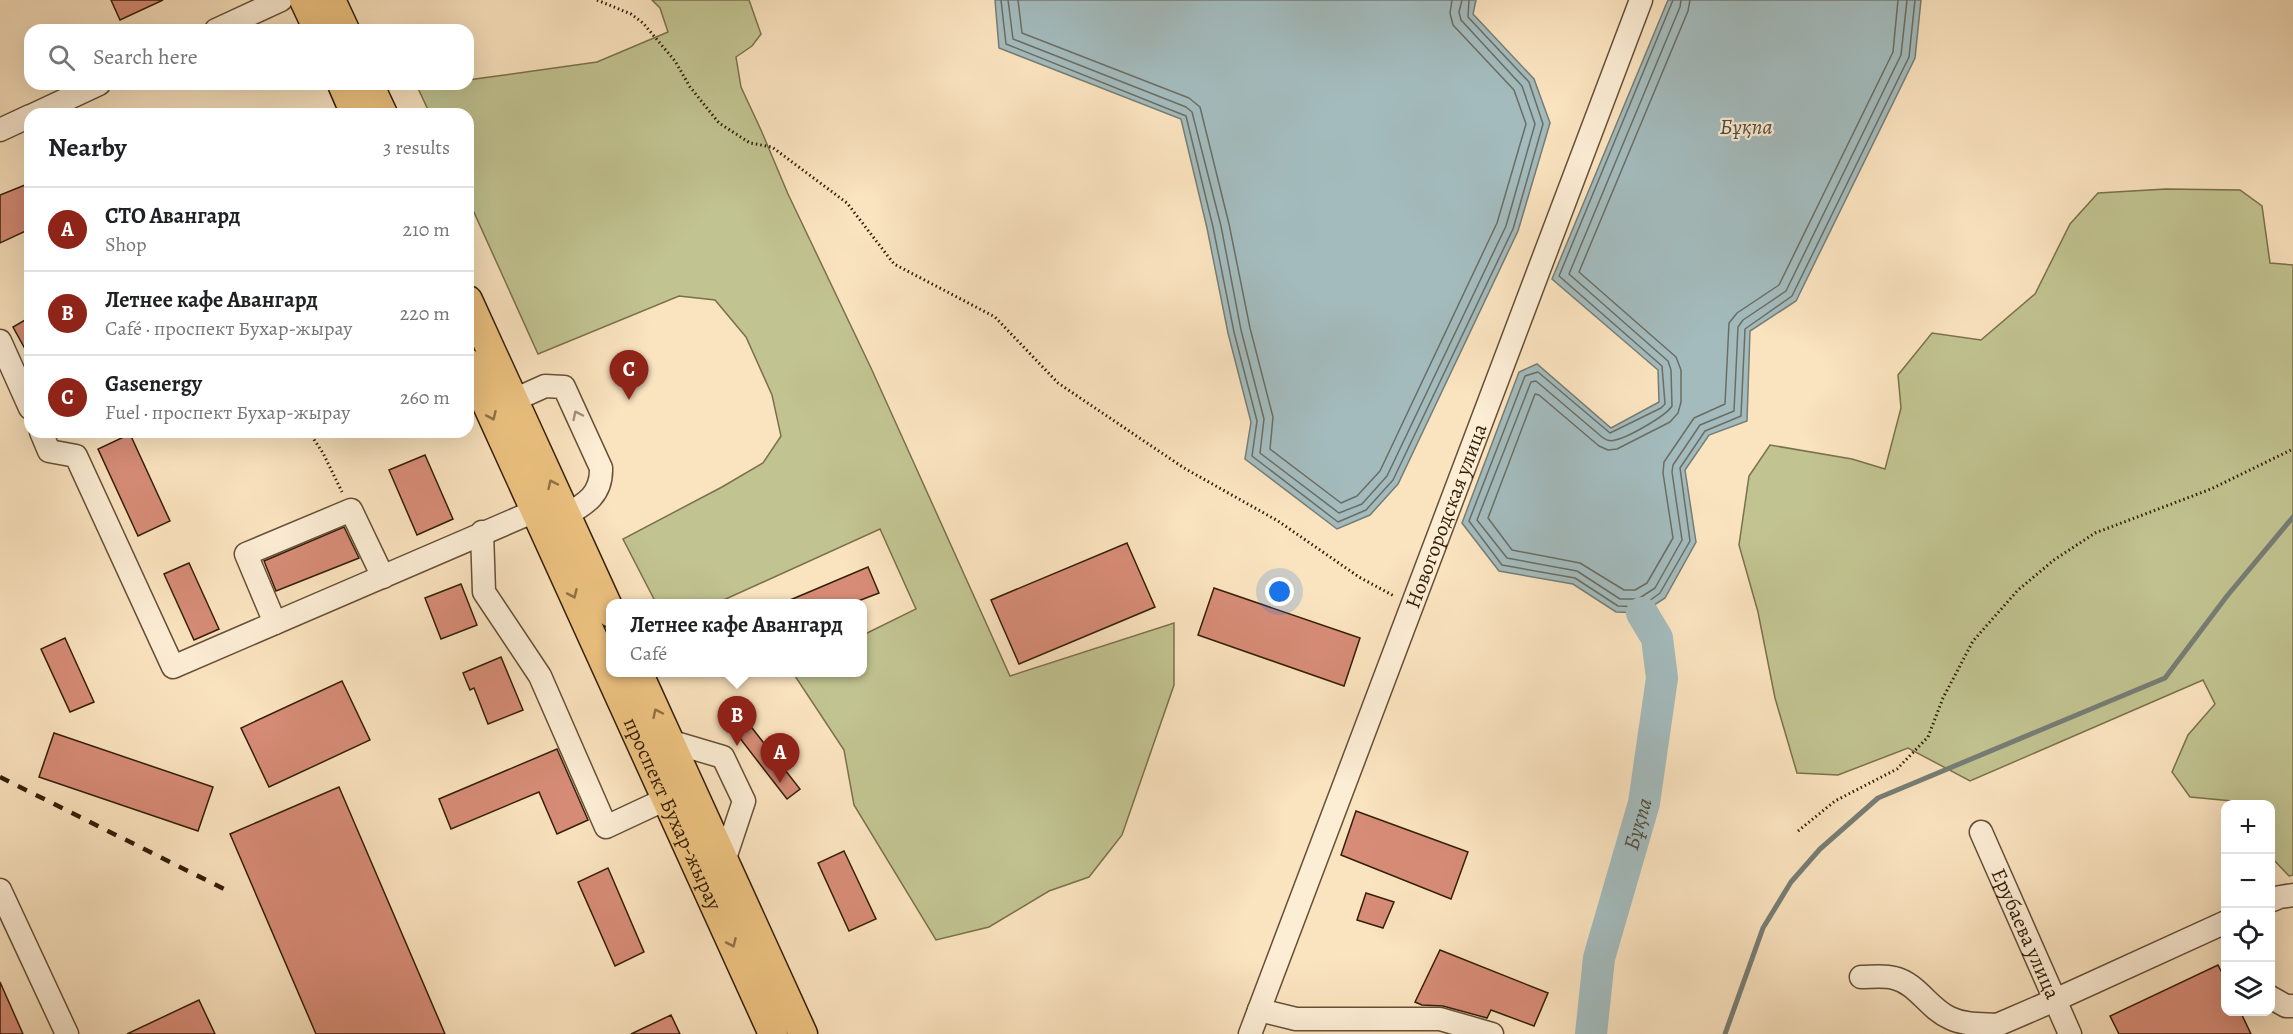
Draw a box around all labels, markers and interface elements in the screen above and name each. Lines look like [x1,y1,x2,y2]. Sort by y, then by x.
search box [24,24,474,90]
icon: search [45,41,78,74]
text: Search here [93,42,198,72]
water label: Бұқпа [1719,112,1773,142]
text: Nearby [48,130,127,165]
text: 3 results [383,134,450,161]
text: СТО Авангард [105,201,240,231]
text: A [61,216,74,243]
text: 210 m [402,216,450,243]
text: Shop [105,231,147,258]
text: Летнее кафе Авангард [105,285,318,315]
text: B [61,300,74,327]
text: 220 m [400,300,450,327]
text: Café · проспект Бухар-жырау [105,315,352,342]
pin: C [610,350,648,400]
text: Gasenergy [105,369,202,399]
text: C [61,384,74,411]
text: 260 m [400,384,450,411]
text: Fuel · проспект Бухар-жырау [105,399,350,426]
one-way arrow [485,410,497,421]
one-way arrow [573,411,585,422]
street label: Новогородская улица [1398,419,1494,612]
one-way arrow [547,479,559,490]
your location [1265,577,1294,606]
one-way arrow [566,587,578,598]
popup [606,599,867,677]
text: Летнее кафе Авангард [630,610,843,640]
text: Café [630,640,667,667]
pin: B [718,696,756,746]
one-way arrow [652,709,664,720]
street label: проспект Бухар-жырау [617,713,729,915]
pin: A [760,734,800,783]
water label: Бұқпа [1616,794,1660,854]
map controls [2221,800,2275,1016]
button: + [2221,800,2275,854]
button: − [2221,854,2275,908]
street label: Ерубаева улица [1985,864,2067,1004]
button: locate [2221,908,2275,962]
one-way arrow [724,937,736,948]
button: layers [2221,962,2275,1016]

